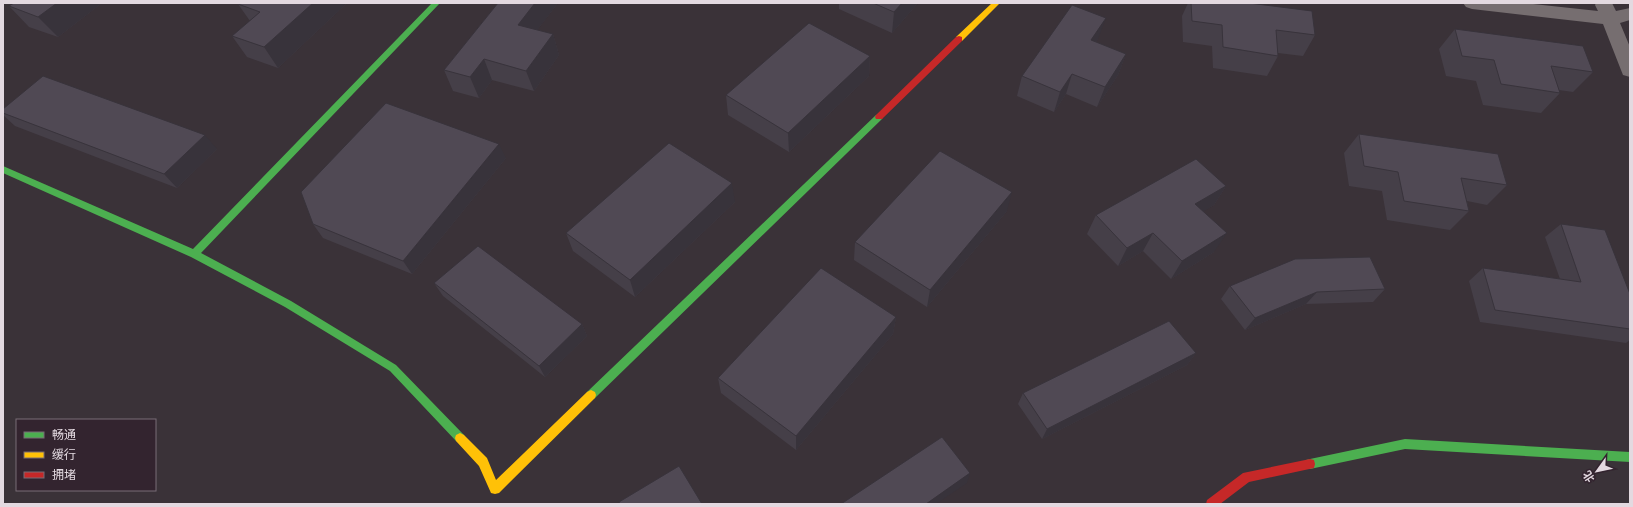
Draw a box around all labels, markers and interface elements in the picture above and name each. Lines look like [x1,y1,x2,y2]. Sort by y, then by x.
legend [16,419,156,491]
text: 畅通 [52,427,76,442]
text: 缓行 [52,447,76,462]
north arrow [1577,451,1617,491]
text: 拥堵 [52,467,76,482]
text: 北 [1580,468,1597,485]

